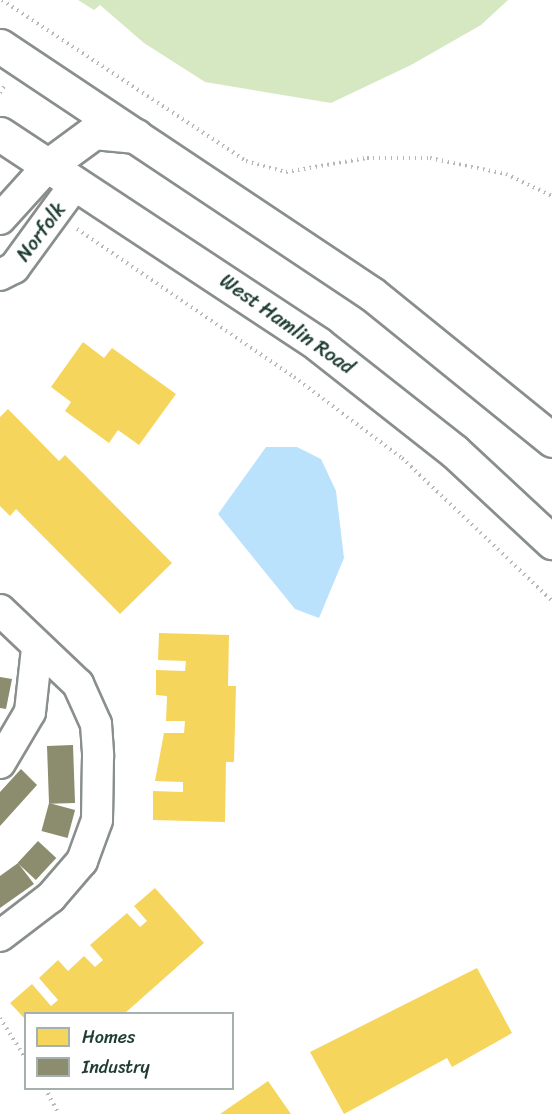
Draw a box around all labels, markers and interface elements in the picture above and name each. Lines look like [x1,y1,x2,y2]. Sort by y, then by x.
street label: Norfolk [11,198,71,266]
street label: West Hamlin Road [215,269,359,379]
legend [24,1012,234,1090]
text: Homes [82,1021,135,1053]
text: Industry [82,1051,150,1083]

